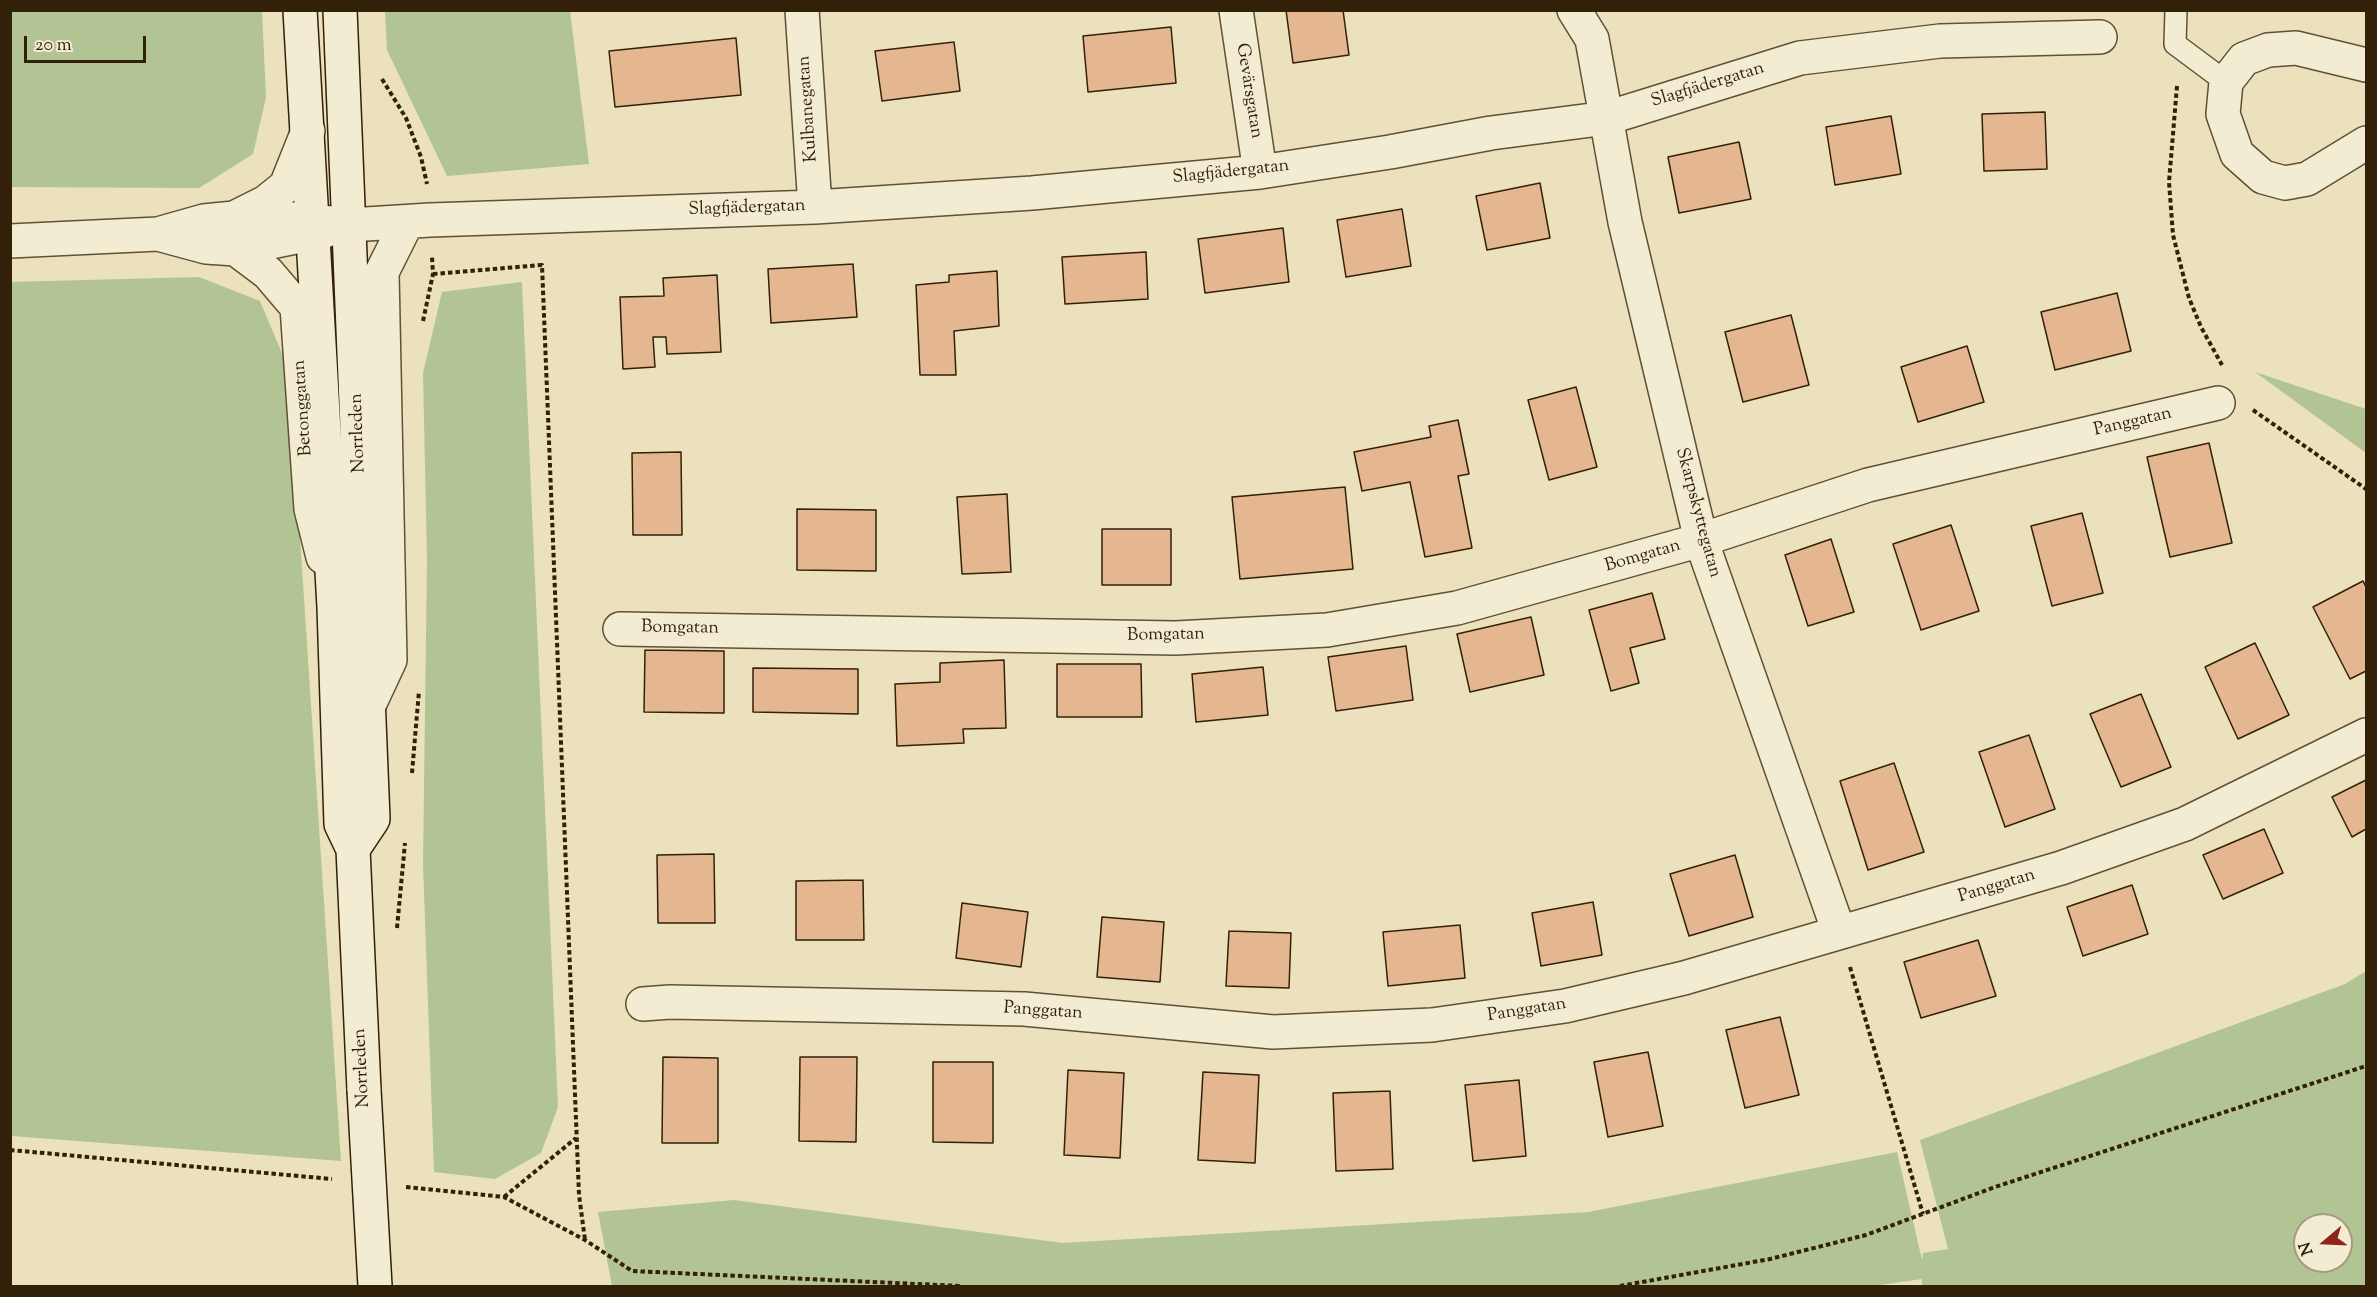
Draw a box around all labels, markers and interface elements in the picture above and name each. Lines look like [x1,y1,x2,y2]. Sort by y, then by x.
scale bar [27,24,148,62]
text: 20 m [35,33,72,59]
street label: Gevärsgatan [1230,42,1266,140]
street label: Kulbanegatan [794,55,824,163]
street label: Slagfjädergatan [1649,59,1767,113]
street label: Slagfjädergatan [1172,156,1290,190]
street label: Slagfjädergatan [688,196,806,222]
street label: Betonggatan [290,359,318,457]
street label: Norrleden [347,393,371,473]
street label: Panggatan [2092,404,2174,442]
street label: Skarpskyttegatan [1669,446,1725,580]
street label: Bomgatan [1603,536,1683,578]
street label: Bomgatan [641,618,719,640]
street label: Bomgatan [1127,625,1205,647]
street label: Panggatan [1956,865,2038,909]
street label: Panggatan [1486,994,1568,1028]
street label: Panggatan [1003,998,1083,1026]
street label: Norrleden [350,1028,376,1108]
north arrow [2293,1213,2353,1273]
text: N [2294,1239,2320,1258]

